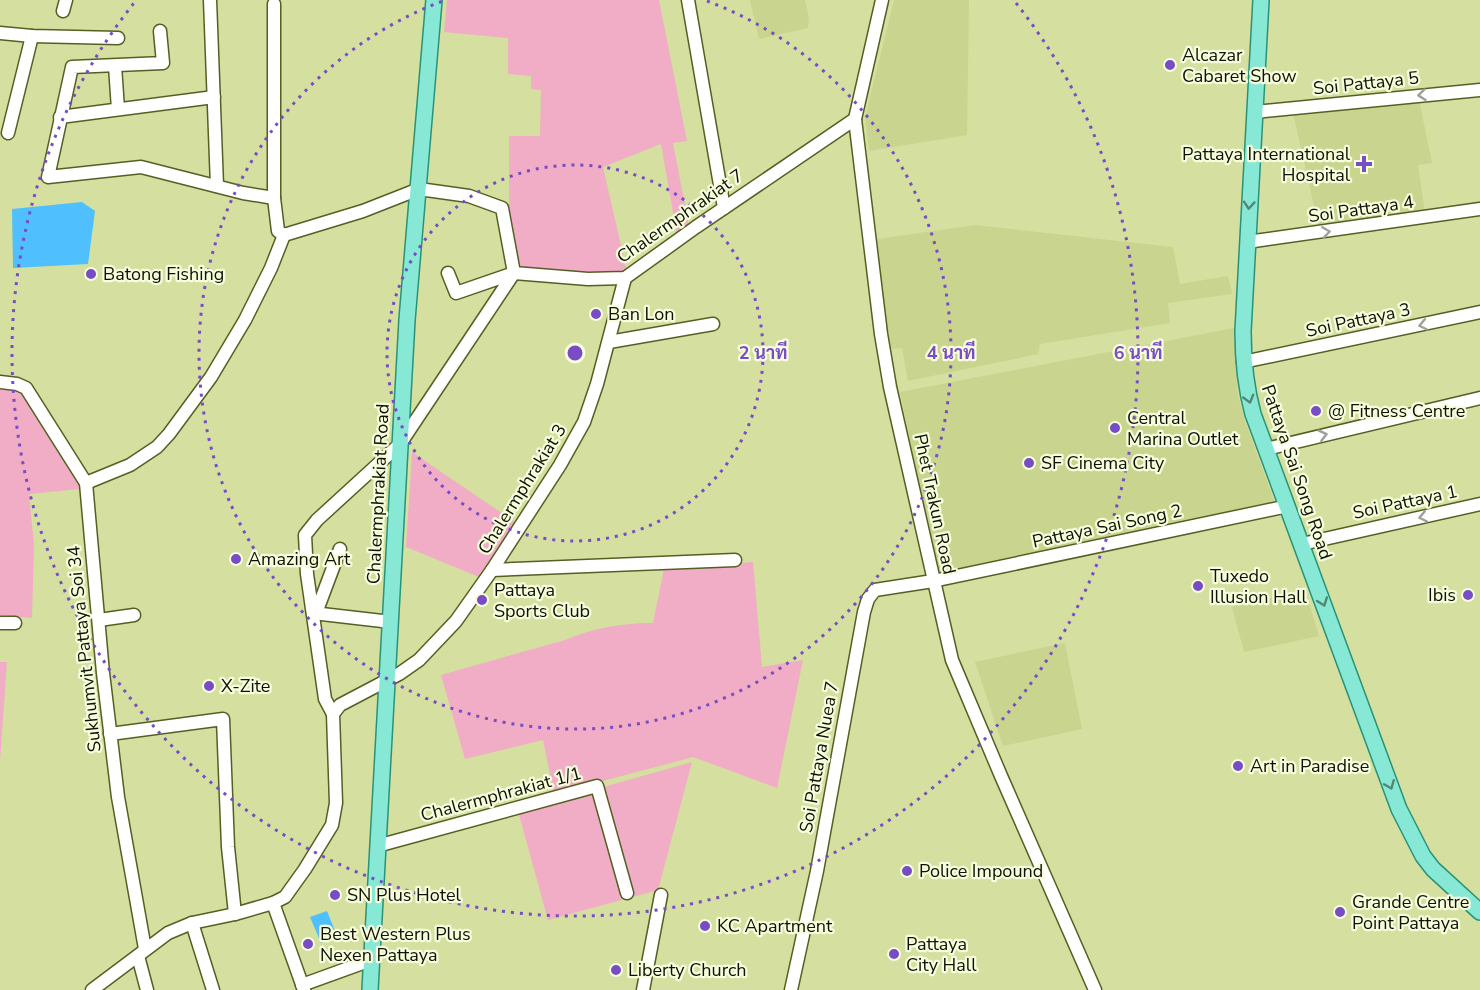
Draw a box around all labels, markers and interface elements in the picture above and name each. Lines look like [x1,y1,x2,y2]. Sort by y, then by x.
place label: Alcazar Cabaret Show [1182,43,1297,88]
marker: Alcazar Cabaret Show [1163,58,1177,72]
street label: Soi Pattaya 5 [1312,66,1420,100]
one-way arrow [1417,88,1426,101]
place label: Pattaya International Hospital [1182,142,1351,187]
marker: Pattaya International Hospital [1355,155,1373,173]
street label: Chalermphrakiat 7 [612,163,748,269]
street label: Soi Pattaya 4 [1307,190,1415,228]
one-way arrow [1243,201,1256,210]
one-way arrow [1321,226,1330,238]
place label: Batong Fishing [103,262,224,286]
marker: Batong Fishing [84,267,98,281]
street label: Soi Pattaya 3 [1304,297,1412,343]
place label: Ban Lon [608,302,674,326]
marker: Ban Lon [589,307,603,321]
one-way arrow [1418,317,1428,330]
text: 2 นาที [739,340,787,365]
text: 4 นาที [927,340,975,365]
text: 6 นาที [1114,340,1162,365]
centre of rings [565,343,585,363]
street label: Pattaya Sai Song Road [1256,381,1338,563]
one-way arrow [1242,393,1254,404]
place label: @ Fitness Centre [1328,399,1465,423]
street label: Chalermphrakiat Road [361,403,395,585]
marker: @ Fitness Centre [1309,404,1323,418]
place label: Central Marina Outlet [1127,406,1239,451]
street label: Chalermphrakiat 3 [472,419,572,559]
marker: Central Marina Outlet [1108,421,1122,435]
one-way arrow [1318,429,1328,442]
street label: Phet Trakun Road [908,431,962,577]
place label: SF Cinema City [1041,451,1165,475]
marker: SF Cinema City [1022,456,1036,470]
street label: Soi Pattaya 1 [1351,479,1459,525]
street label: Pattaya Sai Song 2 [1030,498,1184,554]
one-way arrow [1418,509,1428,522]
street label: Sukhumvit Pattaya Soi 34 [61,545,107,753]
place label: Amazing Art [248,547,351,571]
marker: Amazing Art [229,552,243,566]
place label: Tuxedo Illusion Hall [1210,564,1308,609]
place label: Pattaya Sports Club [494,578,590,623]
marker: Tuxedo Illusion Hall [1191,579,1205,593]
place label: Ibis [1428,583,1456,607]
marker: Ibis [1461,588,1475,602]
marker: Pattaya Sports Club [475,593,489,607]
one-way arrow [1315,596,1328,607]
place label: X-Zite [221,674,270,698]
marker: X-Zite [202,679,216,693]
street label: Soi Pattaya Nuea 7 [794,679,844,835]
place label: Art in Paradise [1250,754,1369,778]
marker: Art in Paradise [1231,759,1245,773]
street label: Chalermphrakiat 1/1 [418,761,584,827]
one-way arrow [1383,779,1395,790]
place label: Police Impound [919,859,1043,883]
marker: Police Impound [900,864,914,878]
place label: SN Plus Hotel [347,883,462,907]
marker: SN Plus Hotel [328,888,342,902]
place label: Grande Centre Point Pattaya [1352,890,1469,935]
marker: Grande Centre Point Pattaya [1333,905,1347,919]
place label: KC Apartment [717,914,833,938]
marker: KC Apartment [698,919,712,933]
place label: Best Western Plus Nexen Pattaya [320,922,471,967]
place label: Pattaya City Hall [906,932,977,977]
marker: Best Western Plus Nexen Pattaya [301,937,315,951]
marker: Pattaya City Hall [887,947,901,961]
place label: Liberty Church [628,958,747,982]
marker: Liberty Church [609,963,623,977]

